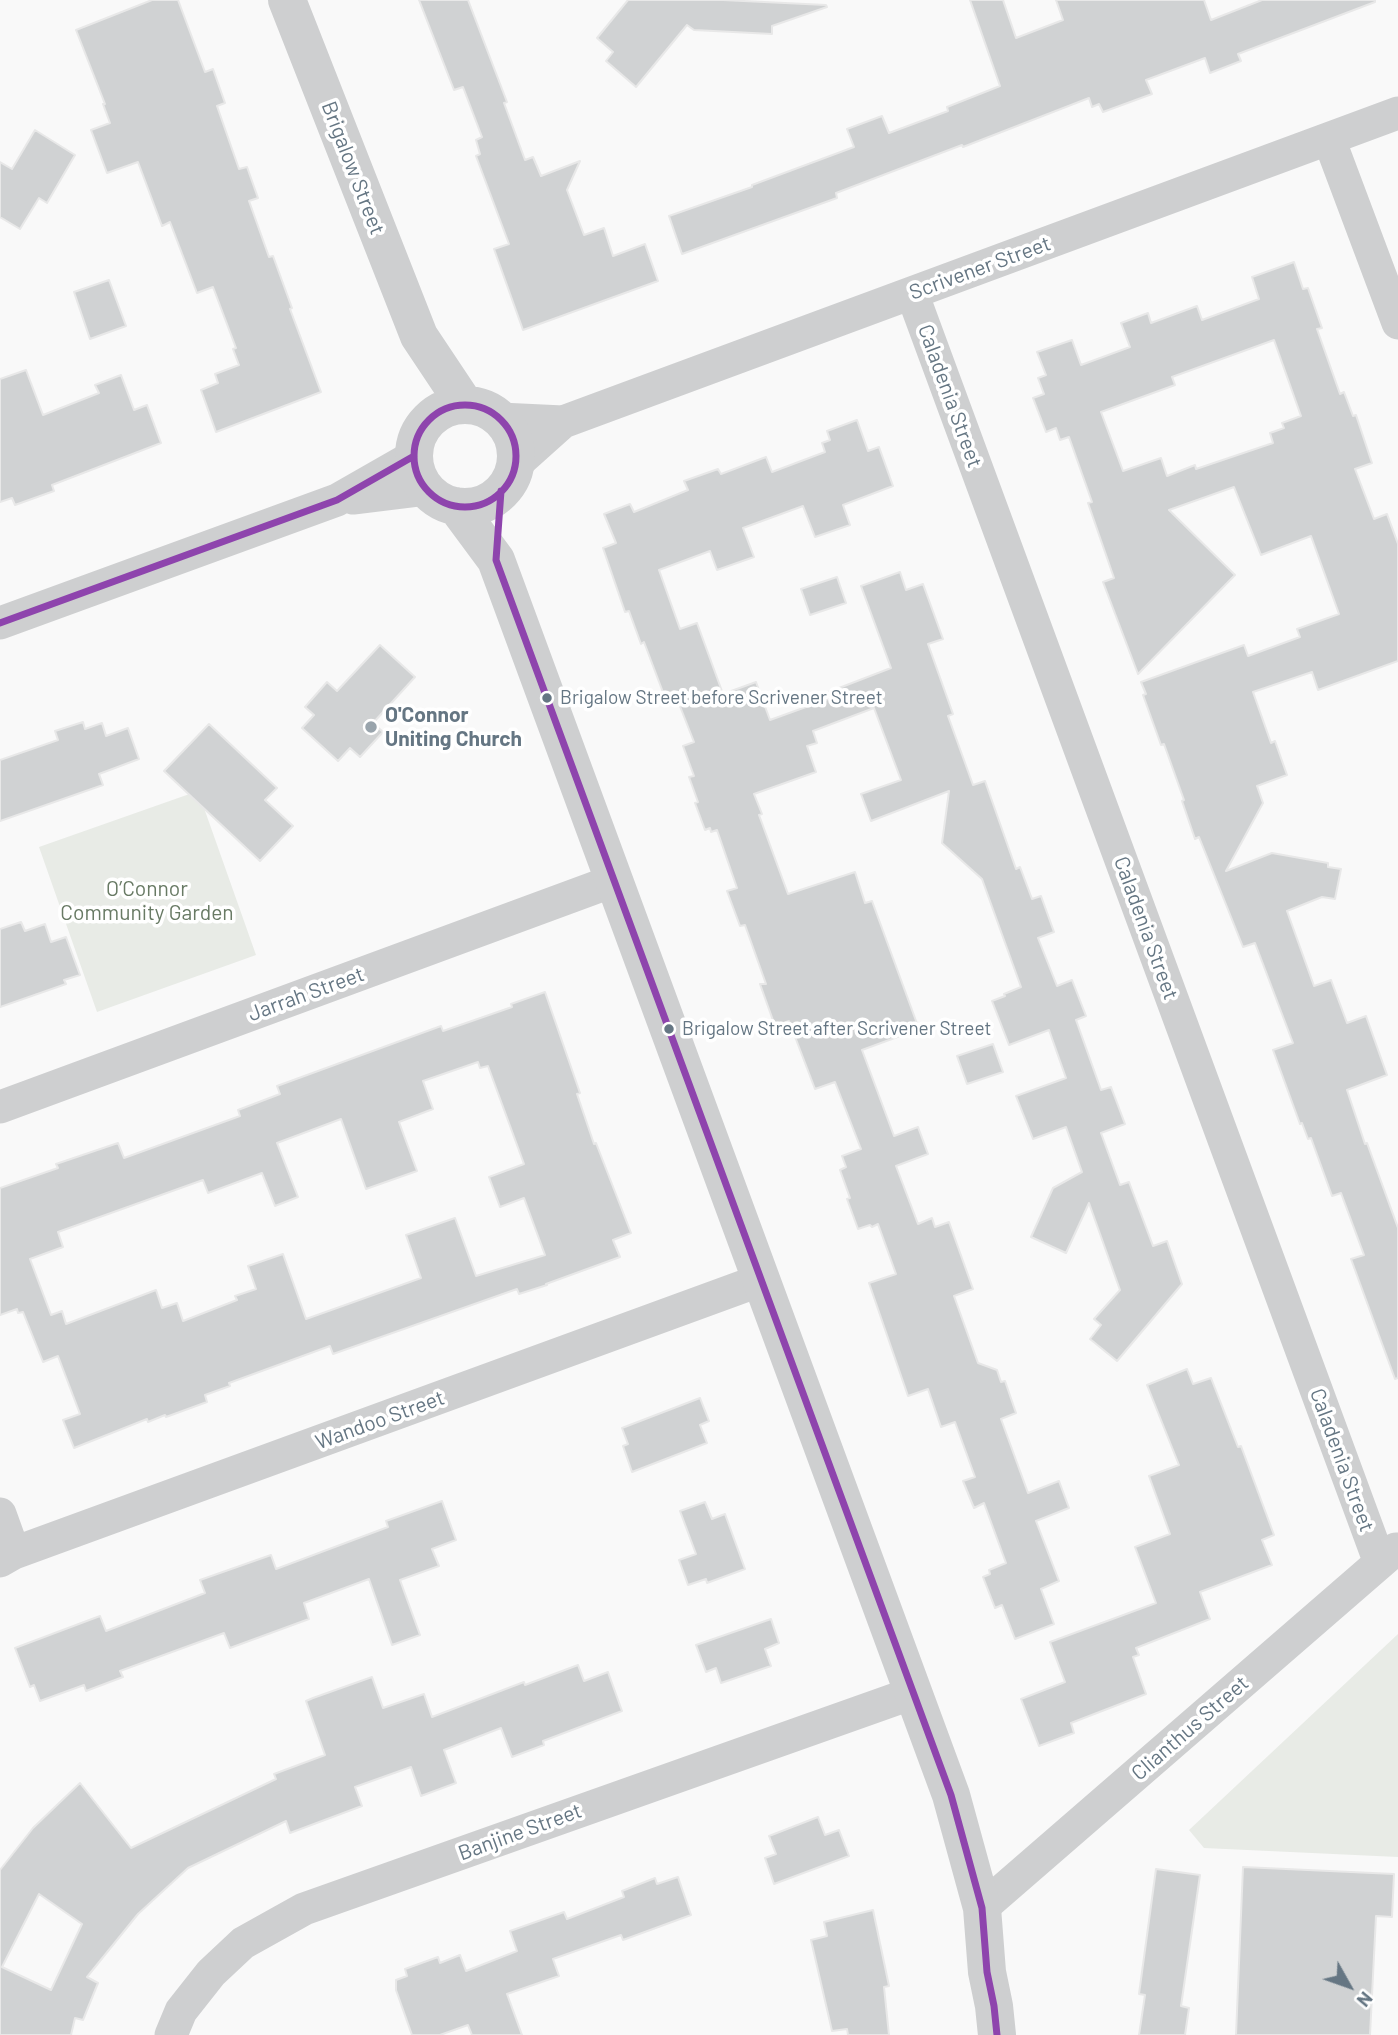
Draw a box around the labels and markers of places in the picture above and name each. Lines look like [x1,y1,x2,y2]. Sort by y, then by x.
place label: Brigalow Street before Scrivener Street [560,687,883,709]
marker: Brigalow Street before Scrivener Street [540,691,554,705]
place label: O'Connor Uniting Church [385,702,522,752]
marker: O'Connor Uniting Church [363,719,379,735]
place label: Brigalow Street after Scrivener Street [682,1018,991,1040]
marker: Brigalow Street after Scrivener Street [662,1022,676,1036]

